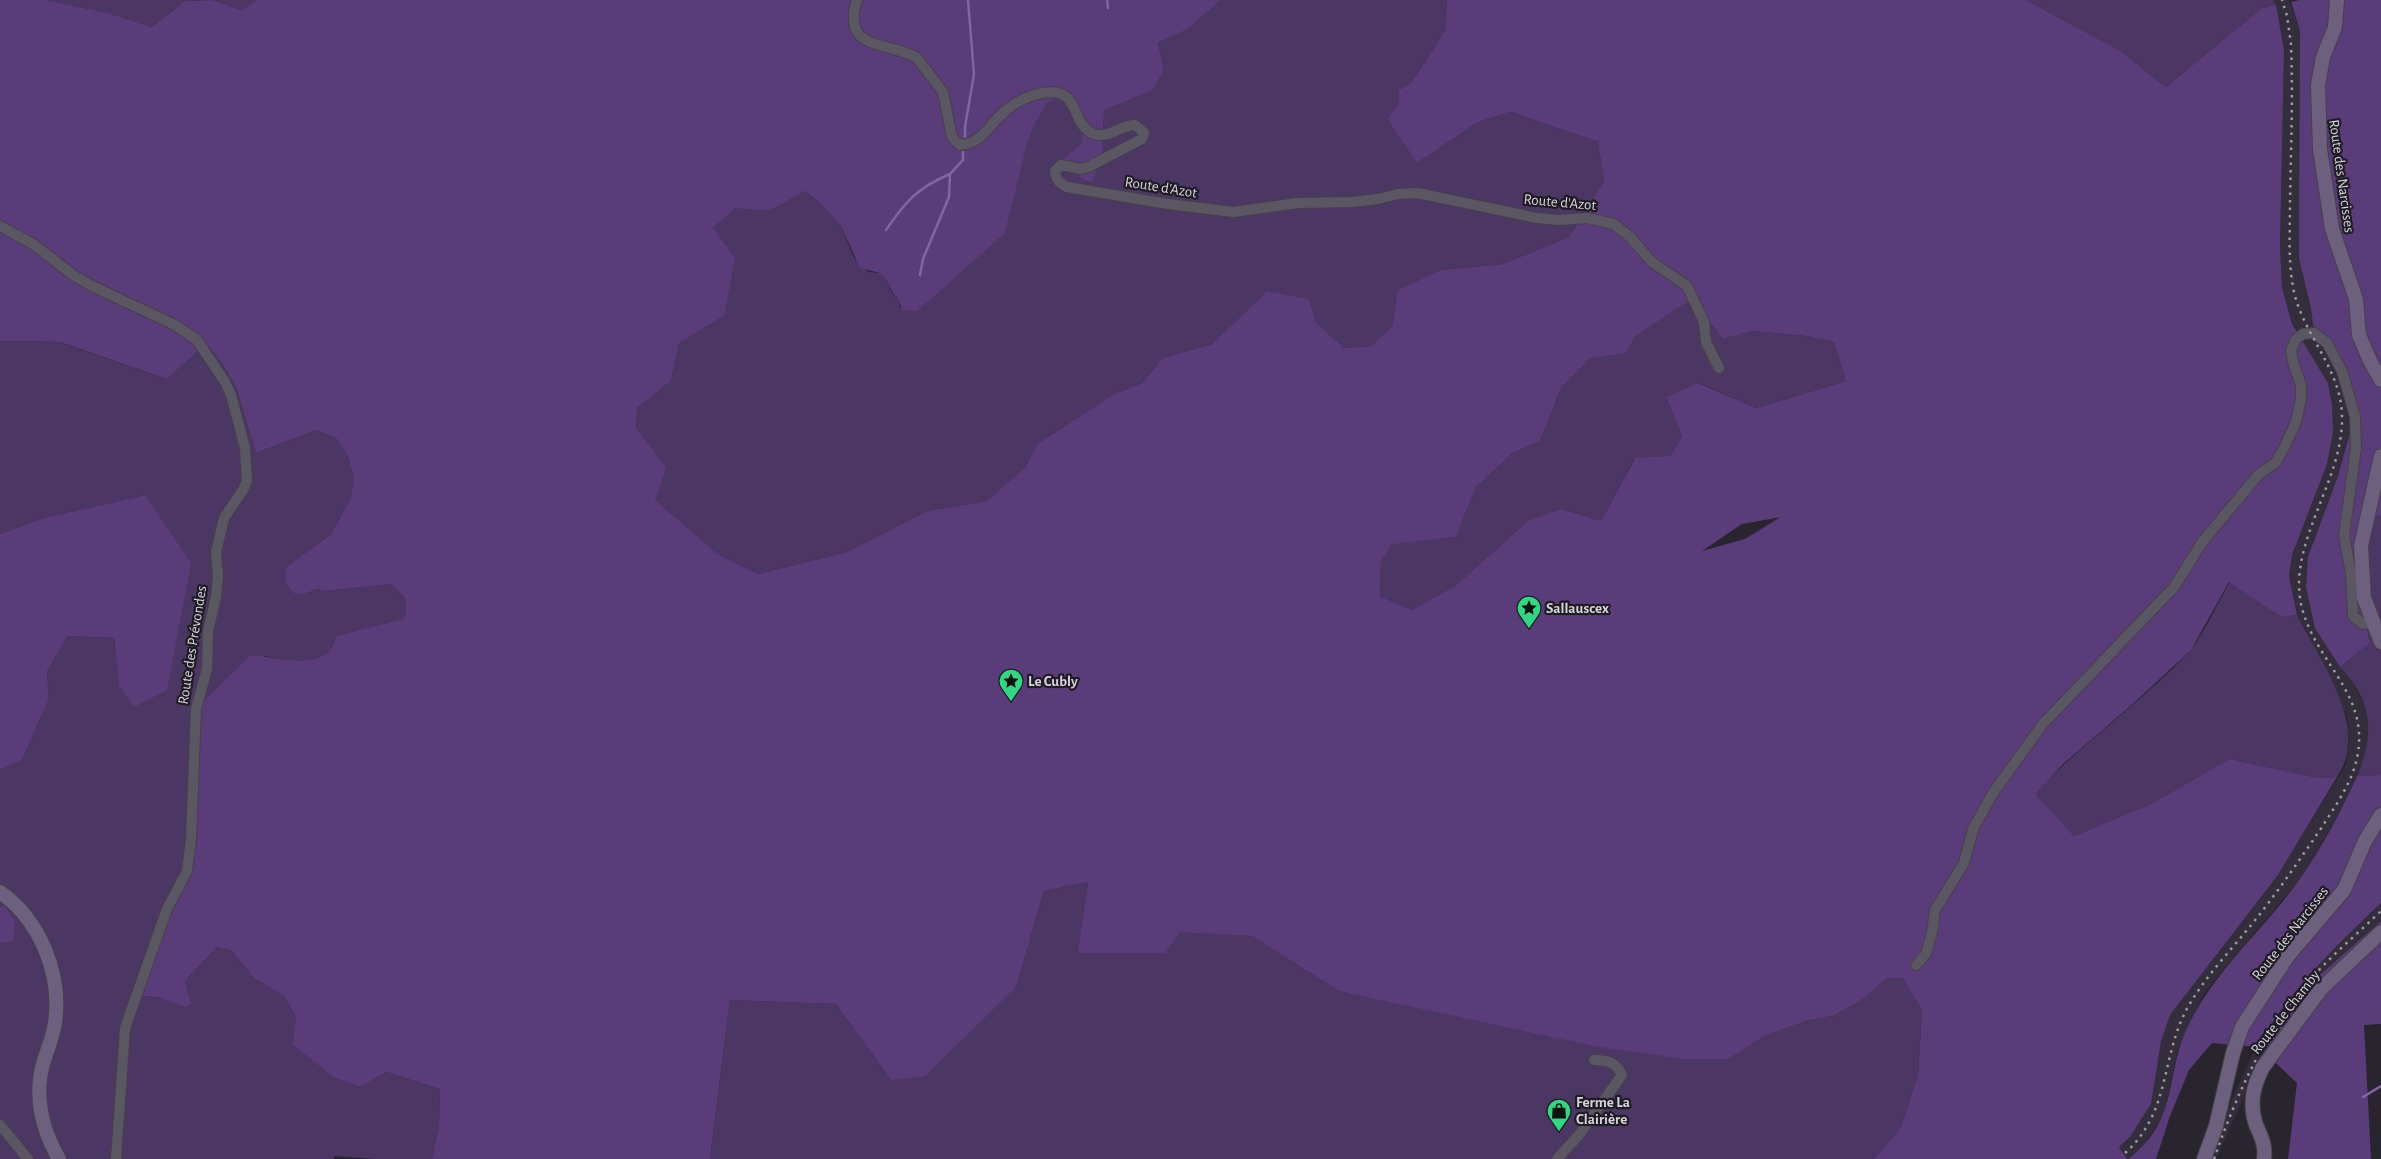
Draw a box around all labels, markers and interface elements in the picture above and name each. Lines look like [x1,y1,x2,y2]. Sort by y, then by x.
street label: Route des Narcisses [2326,119,2357,234]
street label: Route d'Azot [1124,174,1198,201]
street label: Route d'Azot [1523,192,1597,213]
street label: Route des Prévondes [176,585,209,706]
place icon: Sallauscex [1516,595,1542,629]
place label: Sallauscex [1546,601,1609,616]
place icon: Le Cubly [998,668,1024,702]
place label: Le Cubly [1028,674,1078,689]
street label: Route des Narcisses [2249,884,2331,983]
street label: Route de Chamby [2248,967,2323,1057]
place label: Ferme La Clairière [1576,1095,1630,1127]
shop icon: Ferme La Clairière [1546,1098,1572,1132]

